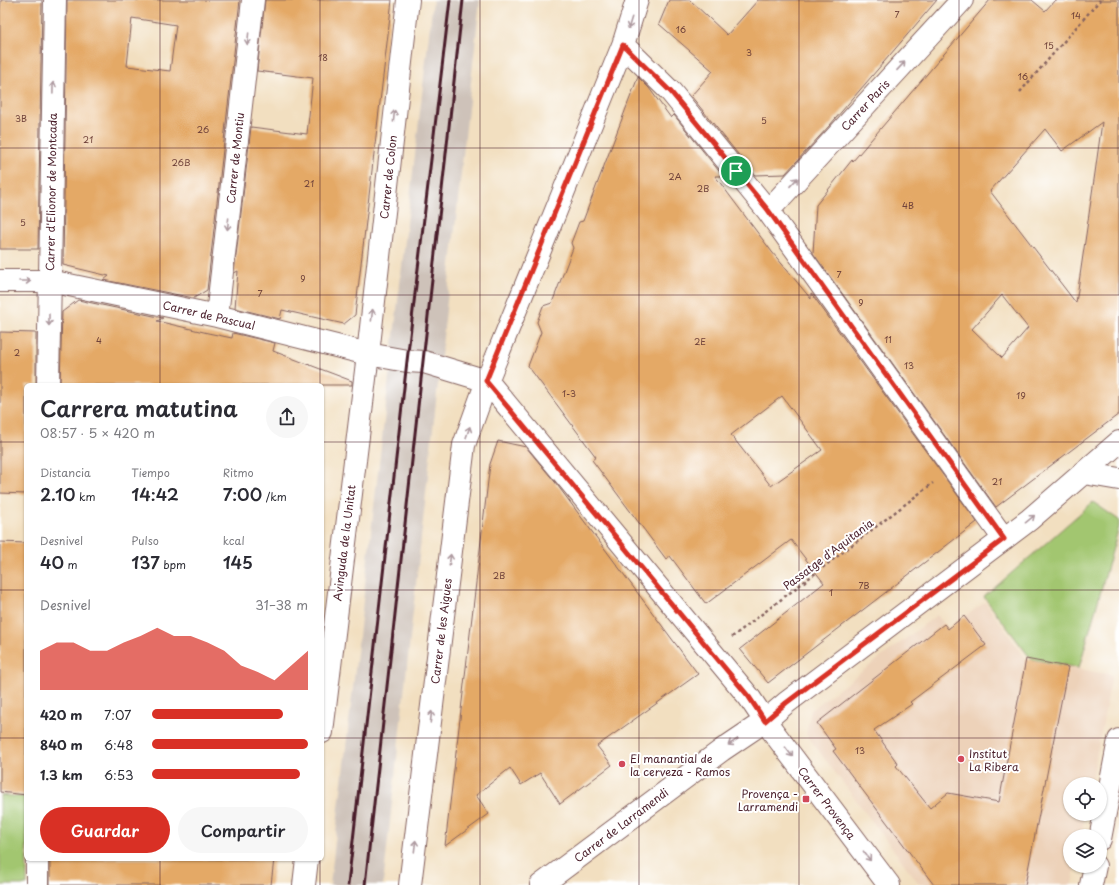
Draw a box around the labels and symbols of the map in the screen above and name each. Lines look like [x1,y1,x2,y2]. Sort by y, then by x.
house number: 7 [894,7,900,21]
house number: 14 [1071,8,1081,22]
one-way arrow [626,16,633,29]
house number: 16 [676,22,686,36]
one-way arrow [245,32,252,45]
house number: 15 [1044,38,1054,52]
house number: 3 [746,45,752,59]
house number: 18 [318,50,328,64]
one-way arrow [896,61,906,71]
house number: 16 [1018,69,1028,83]
street label: Carrer Paris [837,75,893,135]
one-way arrow [49,82,57,95]
one-way arrow [391,110,398,123]
house number: 3B [15,111,27,125]
street label: Carrer de Montiu [222,112,248,204]
street label: Carrer d'Elionor de Montcada [41,113,61,271]
house number: 5 [761,113,767,127]
house number: 26 [197,122,209,136]
house number: 21 [83,132,93,146]
street label: Carrer de Colon [375,134,401,220]
pin [719,154,753,188]
house number: 26B [172,155,191,169]
house number: 2A [668,169,682,183]
house number: 21 [304,176,314,190]
one-way arrow [789,177,799,187]
house number: 2B [697,181,709,195]
house number: 4B [902,198,914,212]
house number: 5 [20,215,26,229]
one-way arrow [224,217,232,230]
house number: 7 [836,267,842,281]
house number: 9 [300,271,306,285]
one-way arrow [18,277,31,285]
house number: 7 [257,286,263,300]
house number: 9 [858,295,864,309]
street label: Carrer de Pascual [161,296,257,334]
one-way arrow [368,309,376,322]
one-way arrow [45,313,53,326]
house number: 11 [884,332,892,346]
house number: 4 [96,333,102,347]
house number: 2E [694,334,706,348]
house number: 2 [14,345,20,359]
house number: 13 [904,358,914,372]
house number: 1-3 [562,386,576,400]
house number: 19 [1016,388,1026,402]
one-way arrow [465,426,473,438]
house number: 21 [992,474,1002,488]
street label: Avinguda de la Unitat [328,484,360,602]
street label: Passatge d'Aquitania [779,514,877,594]
one-way arrow [1024,515,1035,523]
one-way arrow [446,554,454,567]
house number: 2B [493,568,505,582]
street label: Carrer de les Aigues [426,577,456,685]
house number: 7B [858,578,870,592]
house number: 1 [829,585,833,599]
one-way arrow [427,711,434,724]
one-way arrow [727,739,739,747]
house number: 13 [855,743,865,757]
place label: Institut La Ribera [969,745,1019,775]
one-way arrow [784,747,793,758]
place label: El manantial de la cerveza - Ramos [630,750,730,780]
marker: Institut La Ribera [956,754,966,764]
marker: El manantial de la cerveza - Ramos [617,759,627,769]
street label: Carrer Provença [794,763,860,843]
street label: Carrer de Larramendi [570,784,672,866]
place label: Provença - Larramendi [738,785,798,815]
marker: Provença - Larramendi [801,794,811,804]
one-way arrow [411,840,419,853]
one-way arrow [863,851,871,862]

